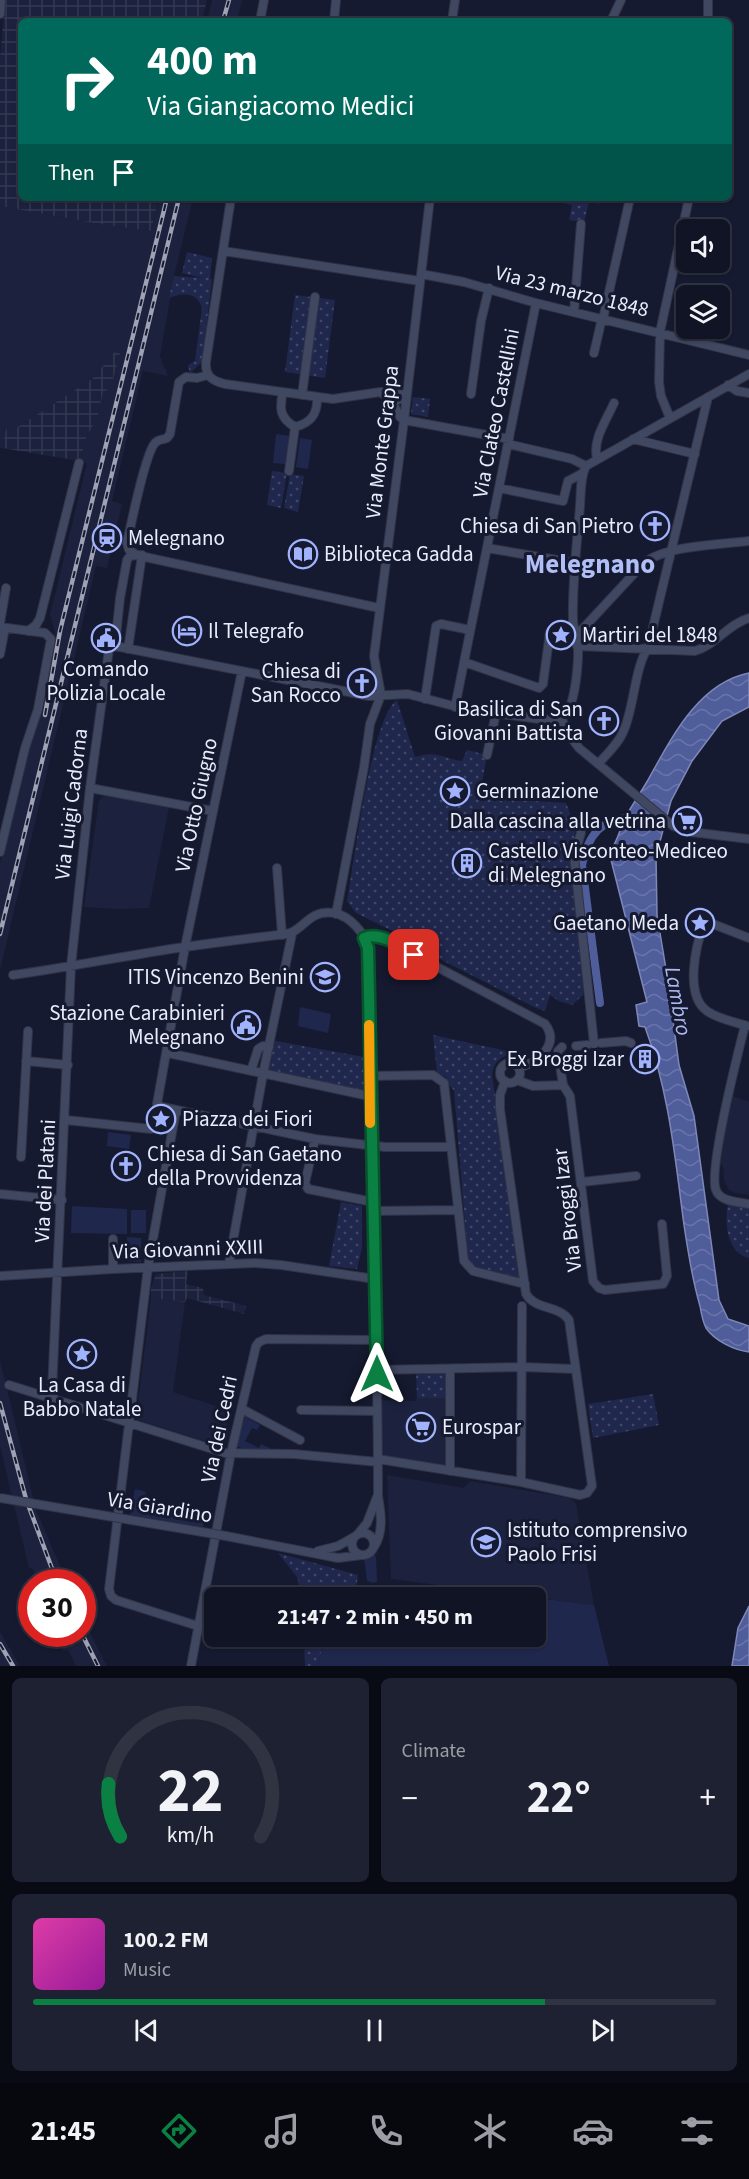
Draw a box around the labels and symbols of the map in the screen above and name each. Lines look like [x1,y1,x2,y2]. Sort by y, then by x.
street label: Via 23 marzo 1848 [492,257,652,325]
street label: Via Clateo Castellini [465,326,527,500]
street label: Via Monte Grappa [358,364,406,520]
church icon: Chiesa di San Pietro [639,510,671,542]
place label: Chiesa di San Pietro [460,511,634,541]
station icon: Melegnano [91,522,123,554]
place label: Melegnano [128,523,225,553]
library icon: Biblioteca Gadda [287,538,319,570]
place label: Biblioteca Gadda [324,539,473,569]
district label: Melegnano [525,545,655,584]
hotel icon: Il Telegrafo [171,615,203,647]
place label: Il Telegrafo [208,616,304,646]
place icon: Martiri del 1848 [545,619,577,651]
place label: Martiri del 1848 [582,620,717,650]
public building icon: Comando Polizia Locale [90,622,122,654]
place label: Comando Polizia Locale [46,654,166,708]
place label: Chiesa di San Rocco [251,656,341,710]
church icon: Chiesa di San Rocco [346,667,378,699]
place label: Basilica di San Giovanni Battista [434,694,583,748]
church icon: Basilica di San Giovanni Battista [588,705,620,737]
street label: Via Luigi Cadorna [47,727,95,881]
street label: Via Otto Giugno [167,735,225,875]
place icon: Germinazione [439,775,471,807]
place label: Germinazione [476,776,599,806]
supermarket icon: Dalla cascina alla vetrina [671,805,703,837]
place label: Dalla cascina alla vetrina [450,806,666,836]
place label: Castello Visconteo-Mediceo di Melegnano [488,836,728,890]
building icon: Castello Visconteo-Mediceo di Melegnano [451,847,483,879]
place icon: Gaetano Meda [684,907,716,939]
place label: Gaetano Meda [553,908,679,938]
pin [388,929,439,980]
school or university icon: ITIS Vincenzo Benini [309,961,341,993]
place label: ITIS Vincenzo Benini [127,962,304,992]
water label: Lambro [656,964,700,1038]
place label: Stazione Carabinieri Melegnano [49,998,225,1052]
public building icon: Stazione Carabinieri Melegnano [230,1009,262,1041]
building icon: Ex Broggi Izar [629,1043,661,1075]
place label: Ex Broggi Izar [507,1044,625,1074]
place icon: Piazza dei Fiori [145,1103,177,1135]
place label: Piazza dei Fiori [182,1104,313,1134]
street label: Via dei Platani [27,1118,63,1244]
place label: Chiesa di San Gaetano della Provvidenza [147,1139,342,1193]
street label: Via Broggi Izar [544,1146,589,1273]
church icon: Chiesa di San Gaetano della Provvidenza [110,1150,142,1182]
street label: Via Giovanni XXIII [112,1231,264,1267]
place icon: La Casa di Babbo Natale [66,1338,98,1370]
position arrow [345,1342,409,1406]
place label: La Casa di Babbo Natale [23,1370,141,1424]
street label: Via dei Cedri [193,1373,245,1485]
supermarket icon: Eurospar [405,1411,437,1443]
place label: Eurospar [442,1412,522,1442]
street label: Via Giardino [105,1484,215,1530]
place label: Istituto comprensivo Paolo Frisi [507,1515,688,1569]
school or university icon: Istituto comprensivo Paolo Frisi [470,1526,502,1558]
speed limit sign: 30 [18,1569,96,1647]

